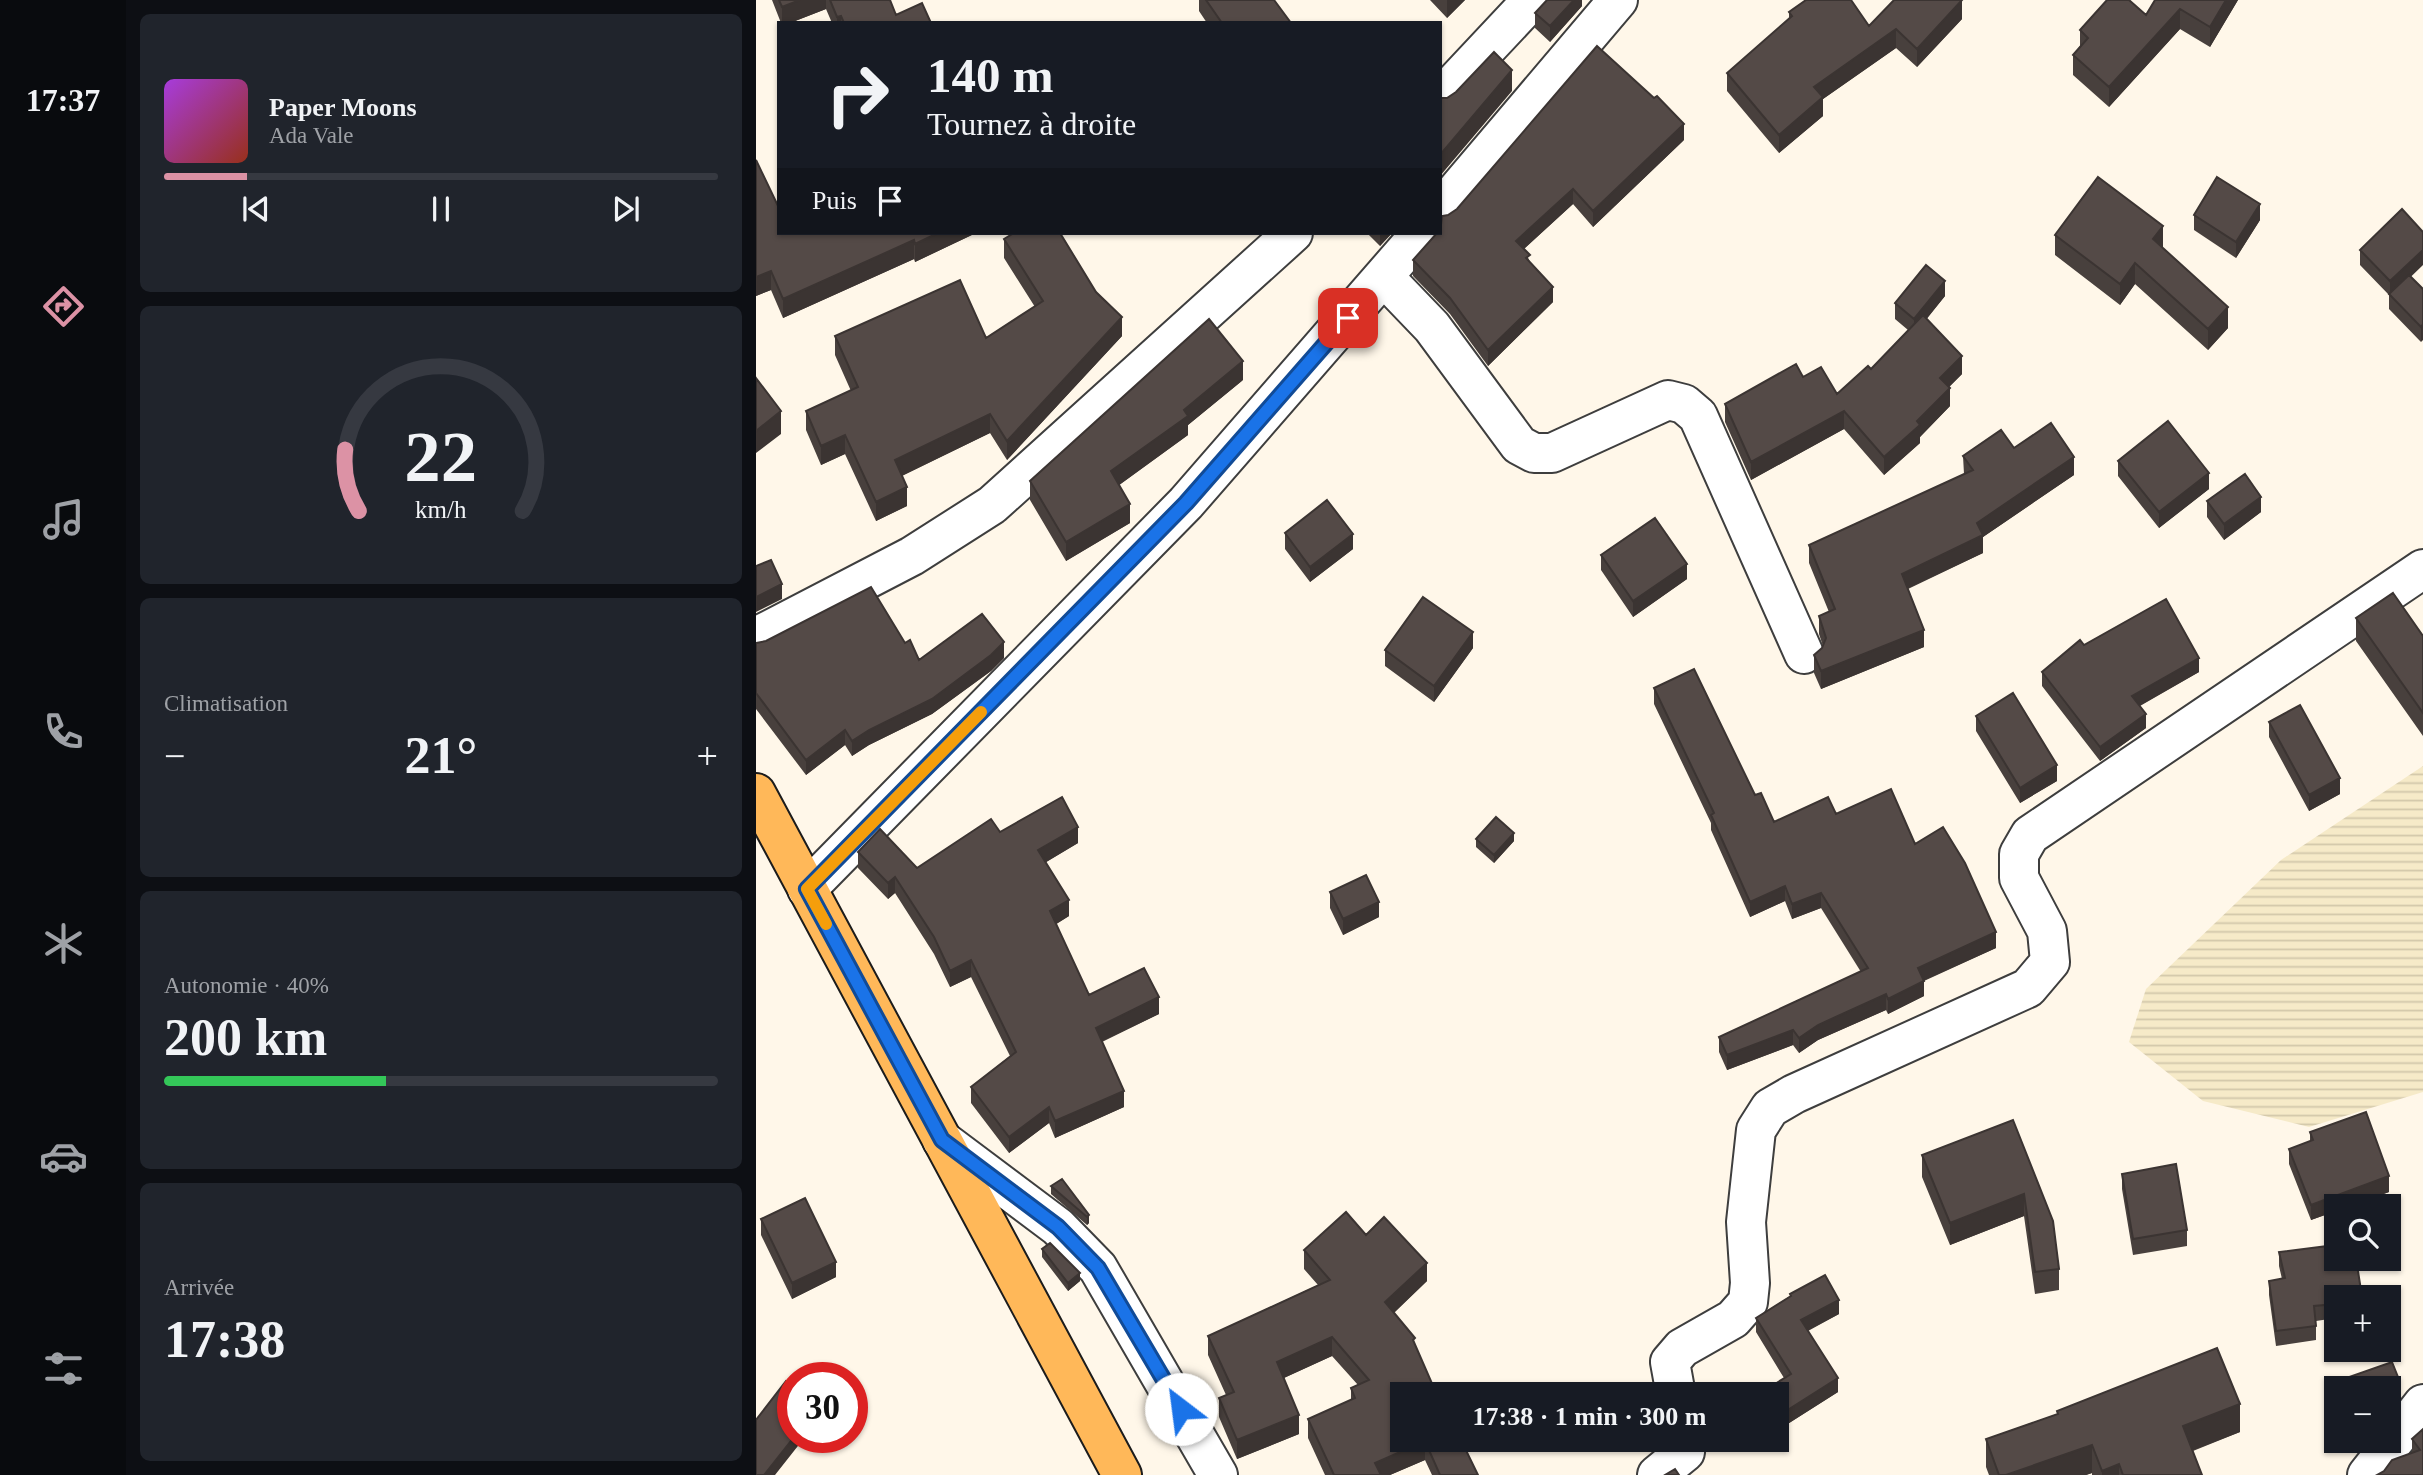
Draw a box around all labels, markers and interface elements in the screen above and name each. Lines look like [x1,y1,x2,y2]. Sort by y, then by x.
text: 140 m [927,48,1054,103]
icon: right [812,49,903,140]
text: 17:37 [26,82,100,118]
text: Paper Moons [269,93,417,122]
text: Tournez à droite [927,106,1136,142]
text: Ada Vale [269,123,354,148]
icon: arrive [871,182,909,220]
text: Puis [812,186,857,215]
icon: previous [237,190,275,228]
icon: pause [422,190,460,228]
icon: next [607,190,645,228]
icon: directions [39,282,88,331]
pin [1318,288,1378,348]
icon: arrive [1329,299,1367,337]
text: 22 [405,417,477,498]
icon: music [39,495,88,544]
text: km/h [415,496,467,523]
text: Climatisation [164,691,288,716]
icon: phone [39,707,88,756]
text: 21° [405,727,477,784]
text: − [164,735,185,777]
text: + [697,735,718,777]
icon: climate [39,919,88,968]
text: Autonomie · 40% [164,973,329,998]
text: 200 km [164,1009,327,1066]
icon: car [39,1132,88,1181]
map controls [2324,1194,2401,1453]
button: search [2324,1194,2401,1271]
text: Arrivée [164,1275,234,1300]
button: + [2324,1285,2401,1362]
text: 17:38 [164,1311,285,1368]
icon: filters [39,1344,88,1393]
speed limit sign: 30 [777,1362,868,1453]
position arrow [1144,1372,1218,1446]
button: − [2324,1376,2401,1453]
text: 17:38 · 1 min · 300 m [1473,1402,1707,1431]

